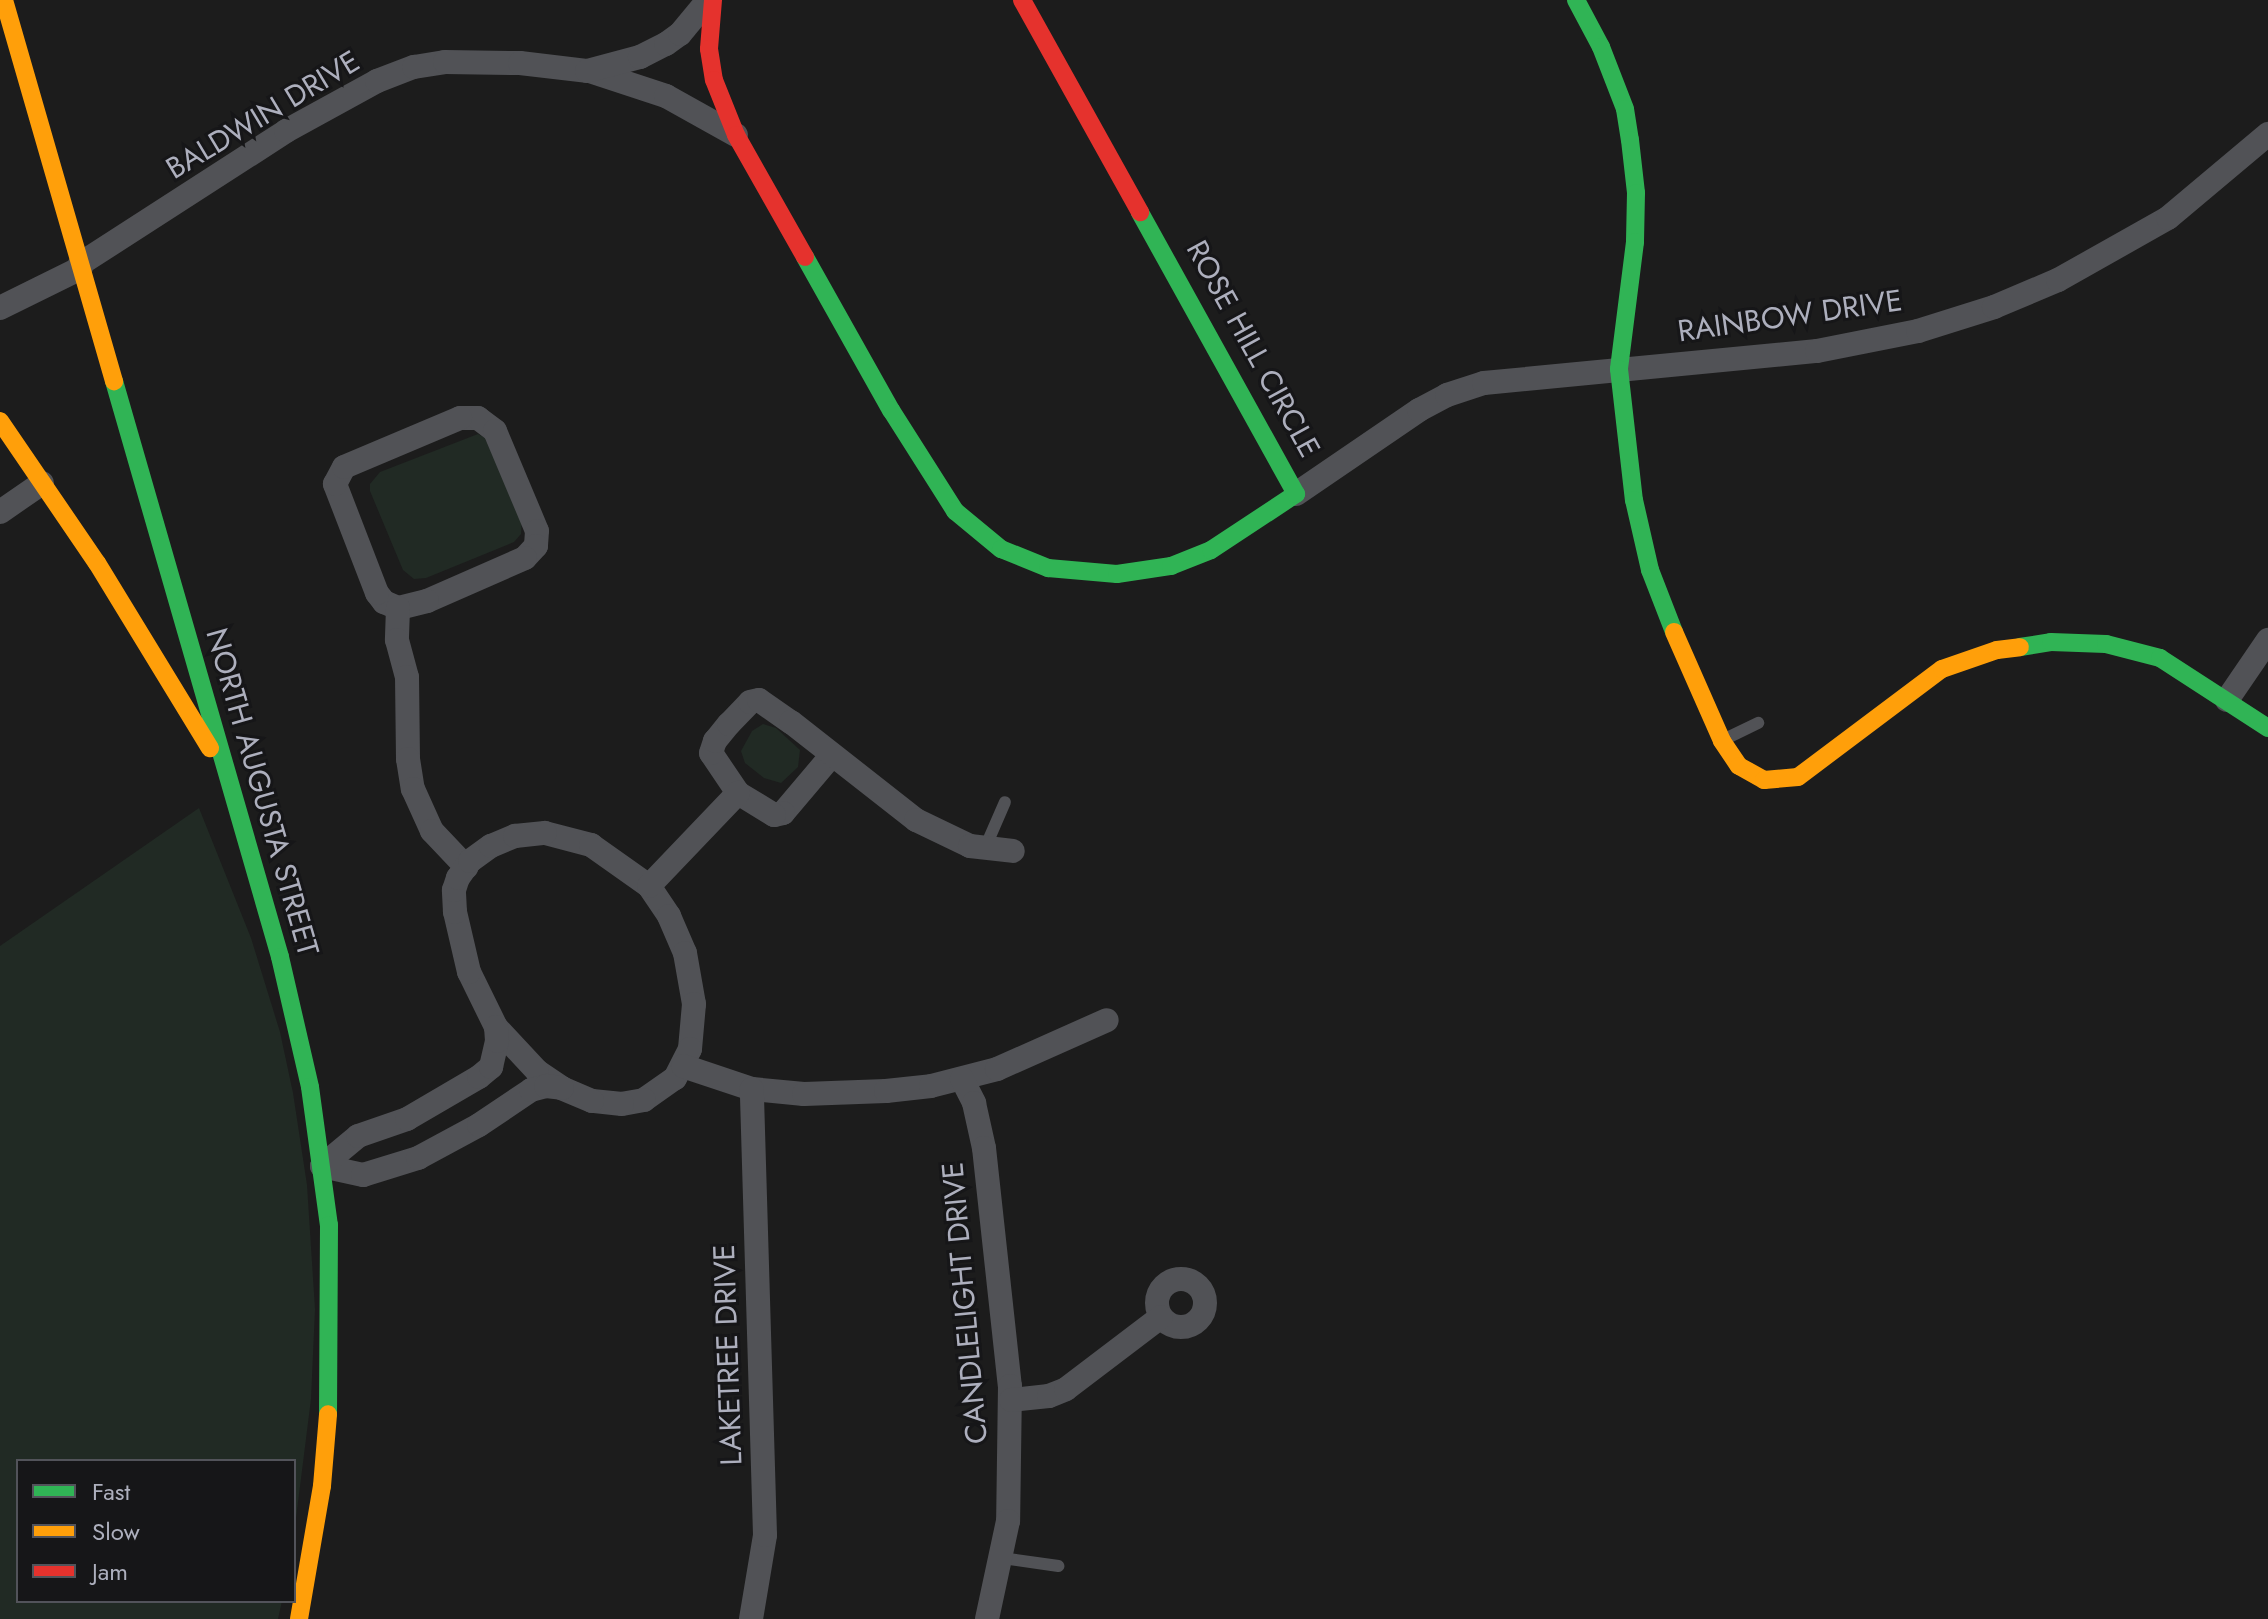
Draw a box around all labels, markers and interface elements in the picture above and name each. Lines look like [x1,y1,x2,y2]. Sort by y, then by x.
street label: BALDWIN DRIVE [160,43,366,187]
street label: ROSE HILL CIRCLE [1178,234,1328,464]
street label: RAINBOW DRIVE [1675,282,1905,350]
street label: NORTH AUGUSTA STREET [198,624,326,960]
street label: CANDLELIGHT DRIVE [935,1161,995,1445]
street label: LAKETREE DRIVE [706,1244,750,1466]
legend [16,1459,296,1603]
text: Fast [92,1474,130,1509]
text: Slow [92,1514,140,1549]
text: Jam [92,1554,128,1589]

